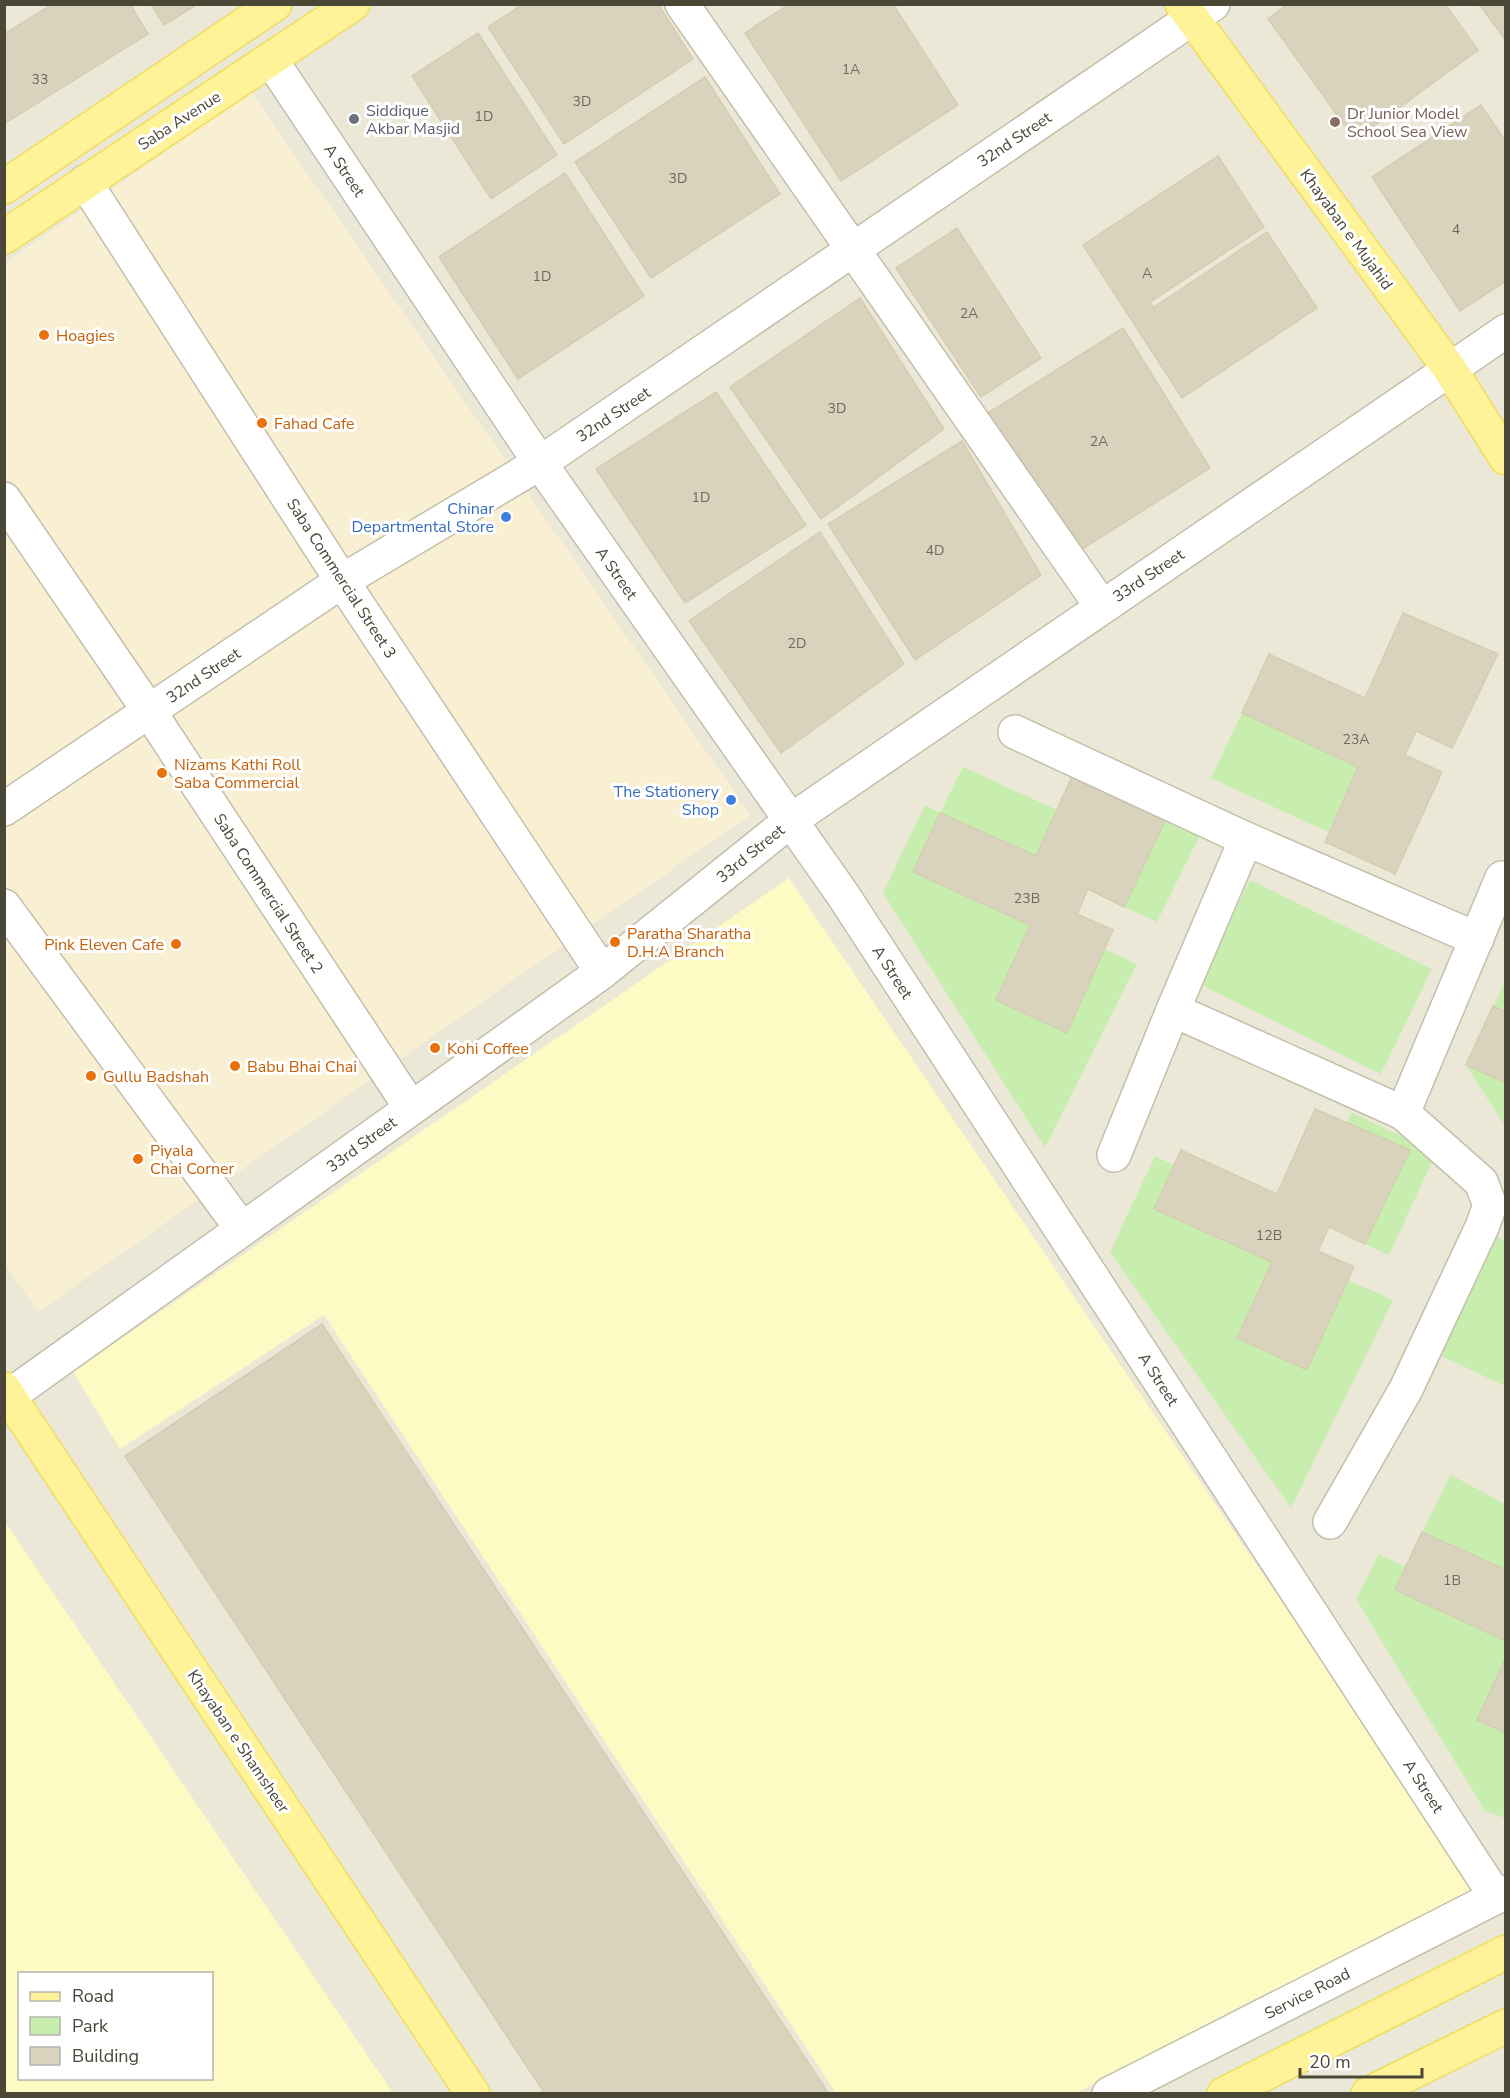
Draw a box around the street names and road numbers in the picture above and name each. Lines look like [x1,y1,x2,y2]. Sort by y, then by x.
street label: Saba Avenue [134,86,225,156]
street label: 32nd Street [973,107,1056,173]
street label: A Street [318,140,370,202]
street label: Khayaban e Mujahid [1295,165,1398,295]
street label: 32nd Street [572,382,655,448]
street label: Saba Commercial Street 3 [281,494,401,663]
street label: A Street [590,543,642,605]
street label: 33rd Street [1108,544,1189,608]
street label: 32nd Street [162,643,245,709]
street label: Saba Commercial Street 2 [208,809,328,978]
street label: 33rd Street [712,819,790,888]
street label: A Street [867,942,918,1004]
street label: 33rd Street [322,1112,402,1178]
street label: A Street [1133,1349,1184,1411]
street label: Khayaban e Shamsheer [182,1666,294,1818]
street label: A Street [1398,1756,1449,1818]
street label: Service Road [1261,1963,1354,2025]

